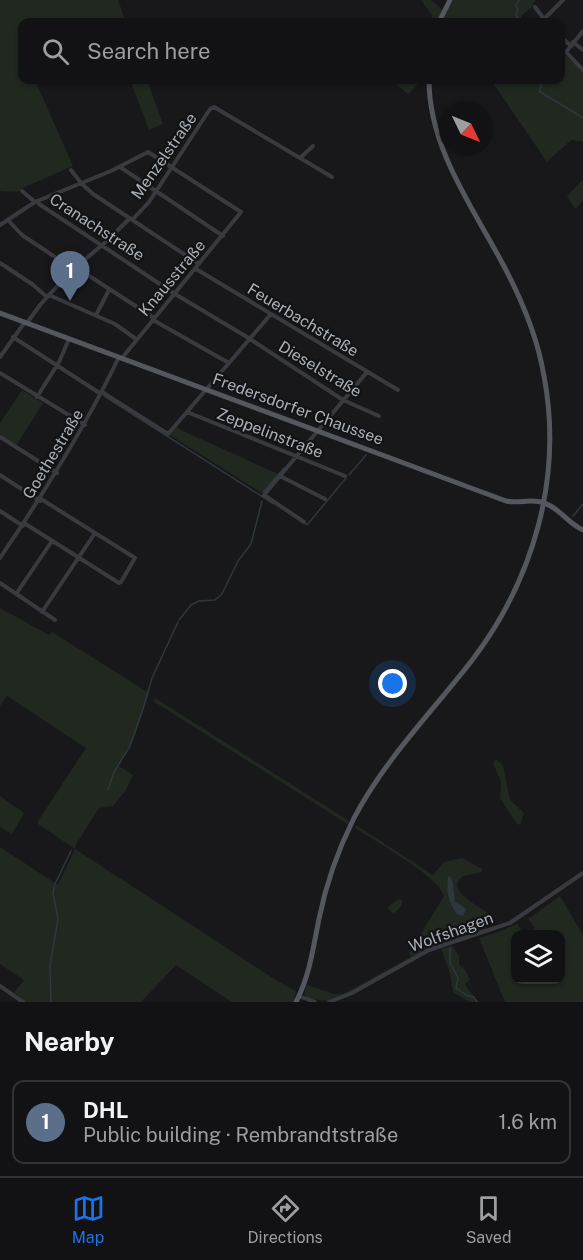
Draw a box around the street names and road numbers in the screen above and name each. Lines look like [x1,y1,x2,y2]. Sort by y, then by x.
street label: Menzelstraße [127,109,201,203]
street label: Cranachstraße [46,189,148,265]
street label: Knausstraße [135,236,209,320]
street label: Feuerbachstraße [244,279,362,361]
street label: Dieselstraße [275,337,365,401]
street label: Fredersdorfer Chaussee [210,369,386,449]
street label: Zeppelinstraße [214,404,326,462]
street label: Goethestraße [19,406,87,502]
street label: Wolfshagen [406,908,496,956]

